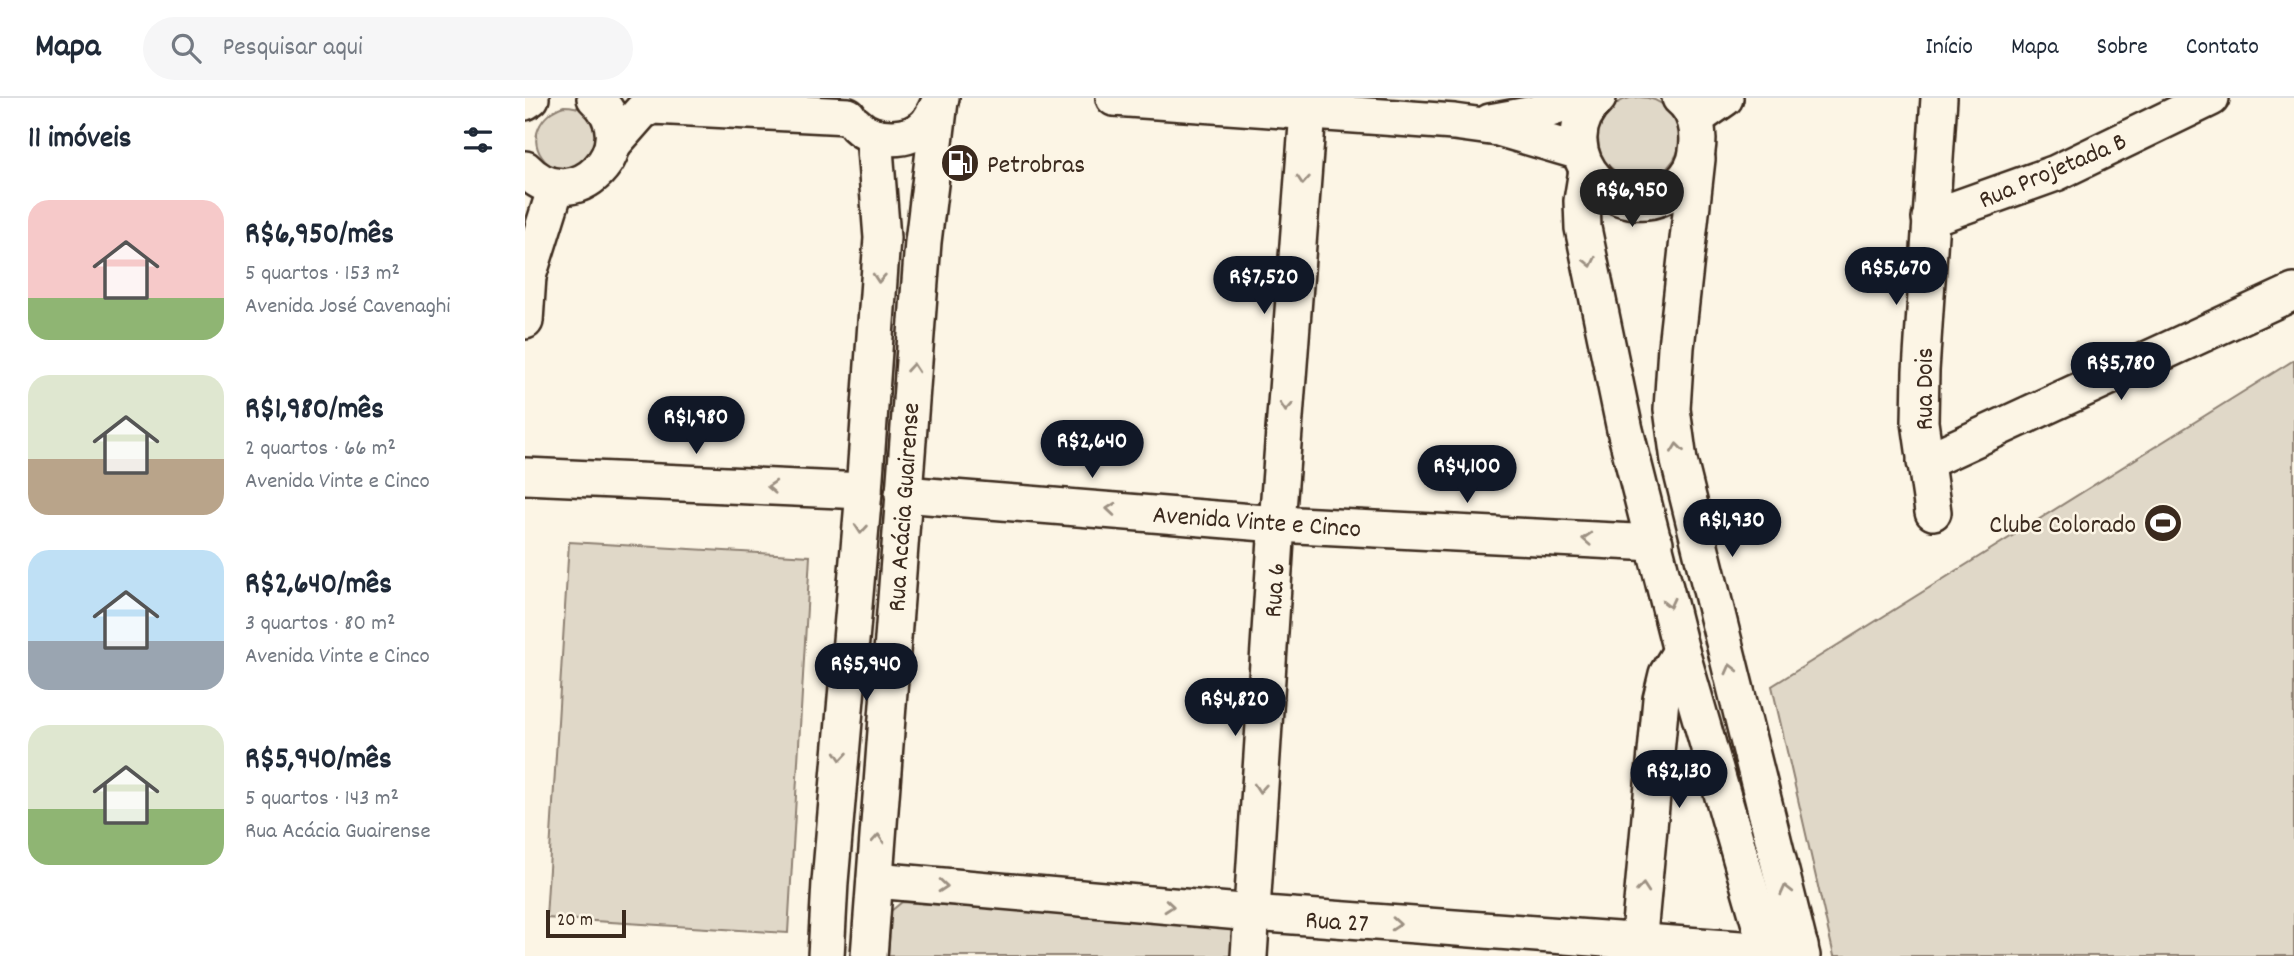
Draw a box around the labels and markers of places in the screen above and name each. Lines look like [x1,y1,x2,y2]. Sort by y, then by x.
fuel station icon: Petrobras [939,142,981,184]
place label: Petrobras [987,148,1085,185]
pin: R$6,950 [1567,170,1697,229]
pin: R$5,670 [1831,248,1961,307]
pin: R$7,520 [1199,256,1329,316]
pin: R$5,780 [2056,342,2186,402]
pin: R$1,980 [631,396,761,456]
pin: R$2,640 [1027,420,1157,480]
pin: R$4,100 [1402,446,1532,505]
pin: R$1,930 [1667,500,1797,559]
sports icon: Clube Colorado [2142,502,2184,544]
place label: Clube Colorado [1989,508,2136,545]
pin: R$5,940 [801,644,931,703]
pin: R$4,820 [1170,678,1300,738]
pin: R$2,130 [1614,750,1744,810]

